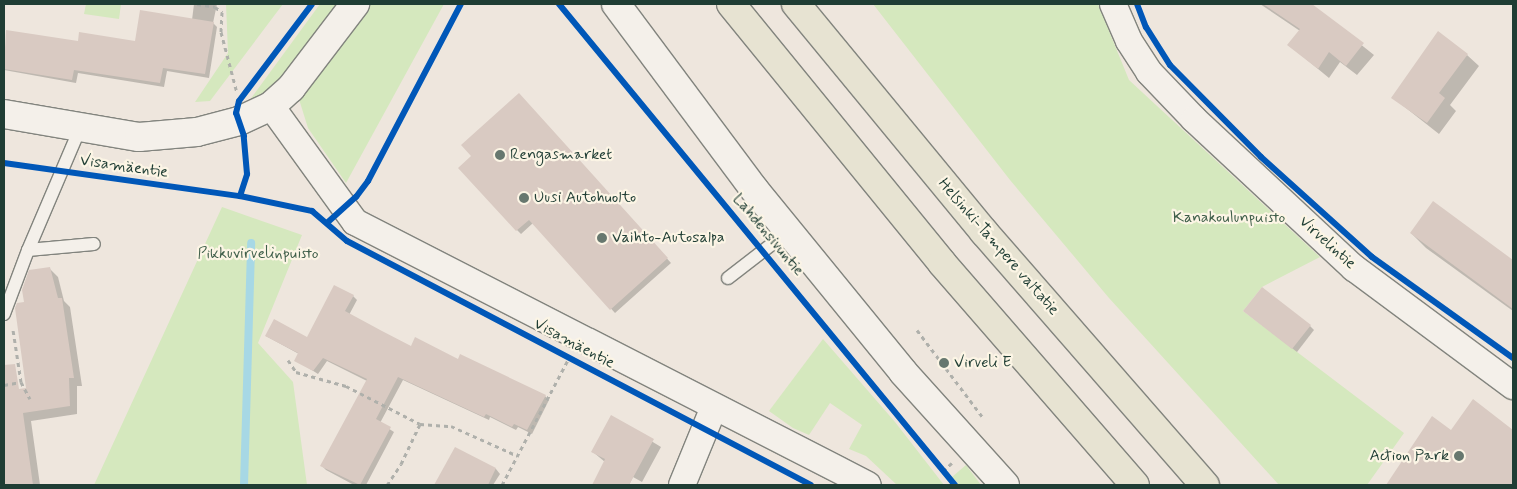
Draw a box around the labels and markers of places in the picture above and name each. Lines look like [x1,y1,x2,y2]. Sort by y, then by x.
place label: Rengasmarket [510,145,612,165]
marker: Rengasmarket [494,149,506,161]
place label: Uusi Autohuolto [534,188,636,208]
marker: Uusi Autohuolto [518,192,530,204]
place label: Vaihto-Autosalpa [612,228,724,248]
marker: Vaihto-Autosalpa [596,232,608,244]
place label: Virveli E [954,353,1012,373]
marker: Virveli E [938,357,950,369]
place label: Action Park [1372,446,1449,466]
marker: Action Park [1453,450,1465,462]

